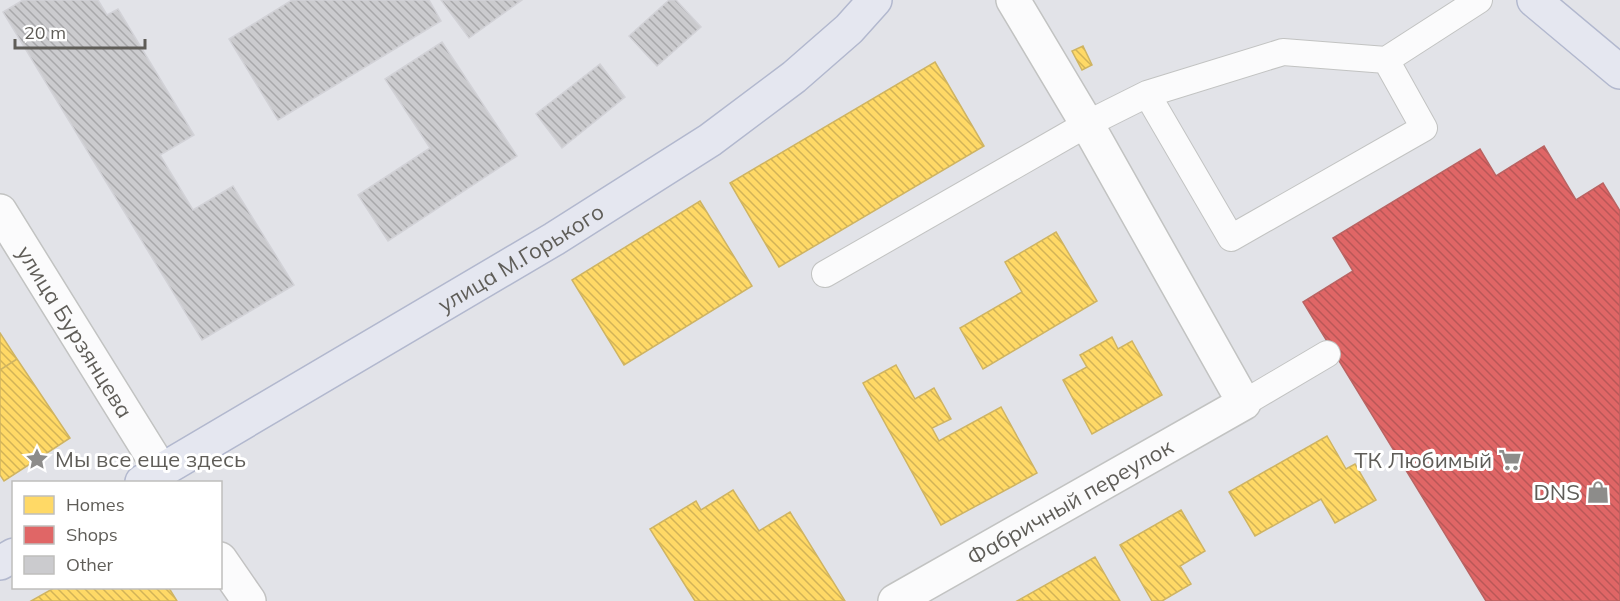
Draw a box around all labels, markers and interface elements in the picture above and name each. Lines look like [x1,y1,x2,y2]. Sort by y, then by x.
scale bar [15,12,146,50]
text: 20 m [24,21,66,44]
street label: улица М.Горького [433,197,609,319]
street label: улица Бурзянцева [11,240,139,423]
street label: Фабричный переулок [962,432,1178,571]
place label: Мы все еще здесь [55,445,246,473]
place icon: Мы все еще здесь [24,446,50,472]
place label: ТК Любимый [1354,446,1492,474]
supermarket icon: ТК Любимый [1497,447,1523,473]
place label: DNS [1533,478,1580,506]
shop icon: DNS [1585,479,1611,505]
legend [12,481,222,589]
text: Homes [66,493,125,516]
text: Shops [66,523,118,546]
text: Other [66,553,114,576]

